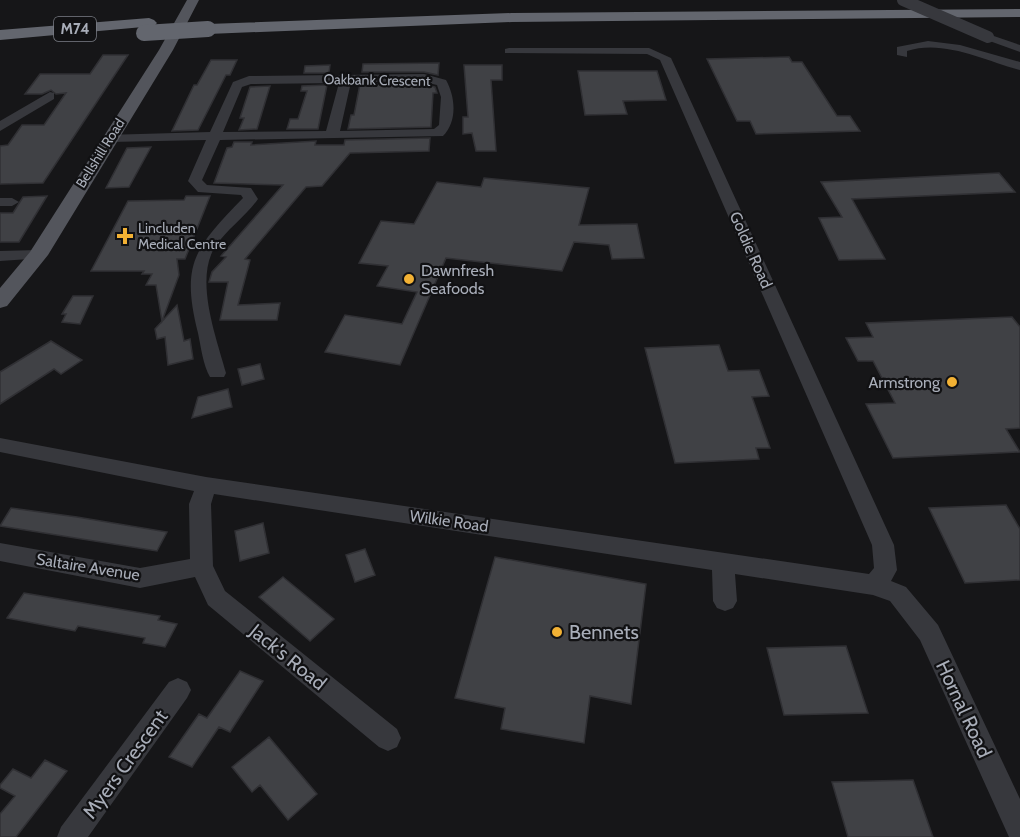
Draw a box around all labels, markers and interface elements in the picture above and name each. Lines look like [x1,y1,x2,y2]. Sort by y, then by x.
road number: M74 [54,17,96,41]
street label: Oakbank Crescent [323,70,431,90]
street label: Bellshill Road [72,115,128,191]
street label: Goldie Road [726,209,776,291]
place label: Lincluden Medical Centre [138,219,226,253]
marker: Lincluden Medical Centre [116,227,134,245]
place label: Dawnfresh Seafoods [421,261,494,298]
marker: Dawnfresh Seafoods [402,272,416,286]
place label: Armstrong [868,373,941,392]
marker: Armstrong [945,375,959,389]
street label: Wilkie Road [408,506,490,536]
street label: Saltaire Avenue [35,549,141,585]
street label: Jack's Road [244,618,331,695]
place label: Bennets [569,620,639,644]
marker: Bennets [550,625,564,639]
street label: Hornal Road [931,657,997,761]
street label: Myers Crescent [77,705,173,823]

